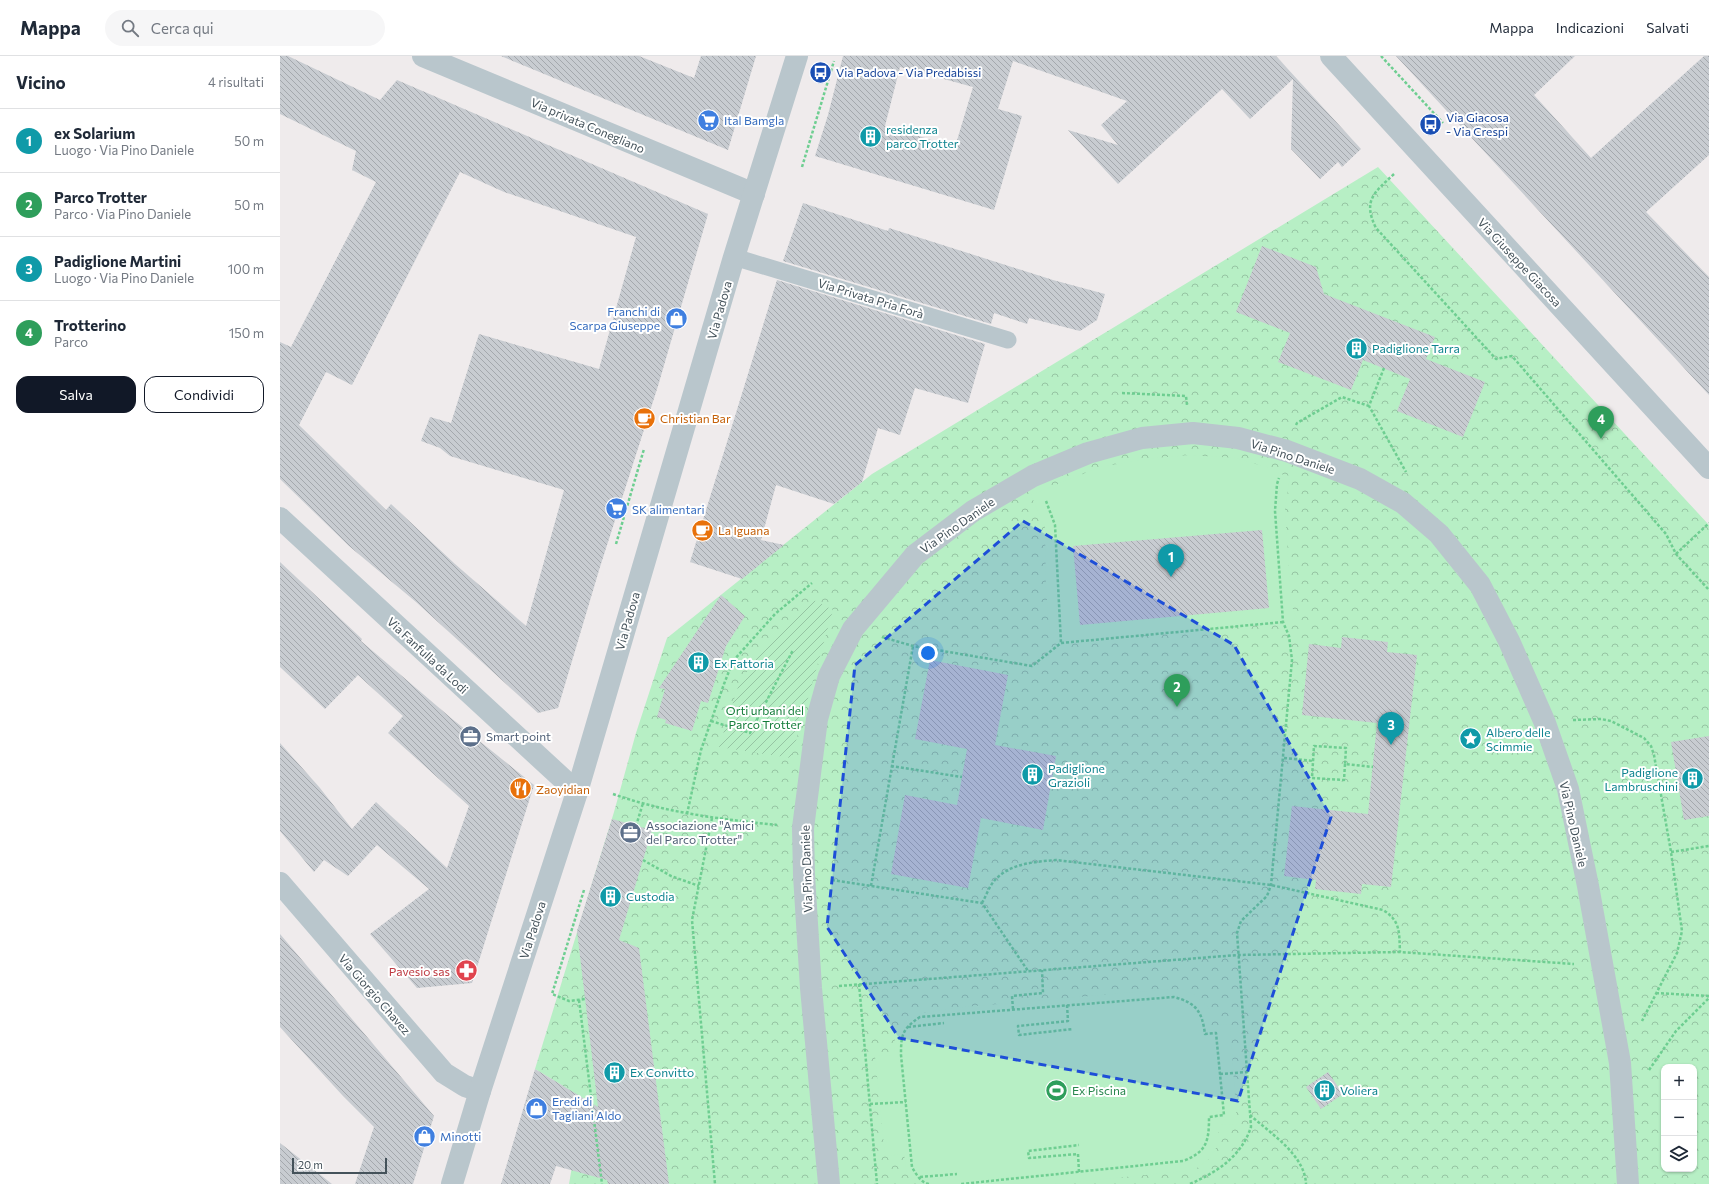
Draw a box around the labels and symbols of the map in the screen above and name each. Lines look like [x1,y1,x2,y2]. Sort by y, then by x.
bus stop icon: Via Padova - Via Predabissi [807,59,833,85]
place label: Via Padova - Via Predabissi [836,65,981,79]
street label: Via privata Conegliano [529,95,647,155]
supermarket icon: Ital Bamgla [696,107,722,133]
place label: Via Giacosa - Via Crespi [1446,110,1509,138]
bus stop icon: Via Giacosa - Via Crespi [1417,111,1443,137]
place label: Ital Bamgla [724,113,784,127]
place label: residenza parco Trotter [886,122,959,150]
building icon: residenza parco Trotter [858,123,884,149]
street label: Via Giuseppe Giacosa [1475,215,1565,309]
street label: Via Privata Pria Forà [816,275,926,321]
street label: Via Padova [704,279,734,341]
place label: Franchi di Scarpa Giuseppe [569,304,660,332]
shop icon: Franchi di Scarpa Giuseppe [663,305,689,331]
building icon: Padiglione Tarra [1344,335,1370,361]
place label: Padiglione Tarra [1372,341,1460,355]
cafe icon: Christian Bar [631,405,657,431]
pin: 4 [1588,406,1614,439]
place label: Christian Bar [660,411,731,425]
street label: Via Pino Daniele [1249,436,1337,476]
street label: Via Pino Daniele [917,494,997,556]
supermarket icon: SK alimentari [603,496,629,522]
place label: SK alimentari [632,502,705,516]
cafe icon: La Iguana [690,517,716,543]
place label: La Iguana [718,523,769,537]
pin: 1 [1158,544,1184,577]
street label: Via Padova [612,590,642,652]
street label: Via Fanfulla da Lodi [385,614,471,696]
your location [918,643,938,663]
building icon: Ex Fattoria [686,650,712,676]
place label: Ex Fattoria [714,656,774,670]
pin: 2 [1164,674,1190,707]
park label: Orti urbani del Parco Trotter [726,703,804,731]
pin: 3 [1378,712,1404,745]
office icon: Smart point [457,723,483,749]
place label: Albero delle Scimmie [1486,725,1551,753]
place icon: Albero delle Scimmie [1457,726,1483,752]
place label: Smart point [486,729,551,743]
place label: Padiglione Grazioli [1048,761,1105,789]
building icon: Padiglione Grazioli [1020,762,1046,788]
place label: Padiglione Lambruschini [1604,765,1678,793]
building icon: Padiglione Lambruschini [1680,766,1706,792]
restaurant icon: Zaoyidian [508,776,534,802]
street label: Via Pino Daniele [1557,780,1591,868]
place label: Zaoyidian [536,782,590,796]
place label: Associazione "Amici del Parco Trotter" [646,818,754,846]
office icon: Associazione "Amici del Parco Trotter" [617,819,643,845]
street label: Via Pino Daniele [797,825,815,913]
building icon: Custodia [597,883,623,909]
place label: Custodia [626,889,675,903]
street label: Via Padova [516,899,548,961]
street label: Via Giorgio Chavez [336,951,414,1037]
pharmacy icon: Pavesio sas [453,958,479,984]
place label: Pavesio sas [389,964,450,978]
building icon: Ex Convitto [602,1059,628,1085]
place label: Ex Convitto [630,1065,694,1079]
sports icon: Ex Piscina [1043,1077,1069,1103]
building icon: Voliera [1312,1077,1338,1103]
place label: Ex Piscina [1072,1083,1126,1097]
place label: Voliera [1340,1083,1378,1097]
place label: Eredi di Tagliani Aldo [552,1094,622,1122]
shop icon: Eredi di Tagliani Aldo [523,1095,549,1121]
shop icon: Minotti [411,1123,437,1149]
place label: Minotti [440,1129,481,1143]
scale bar [292,1156,387,1175]

